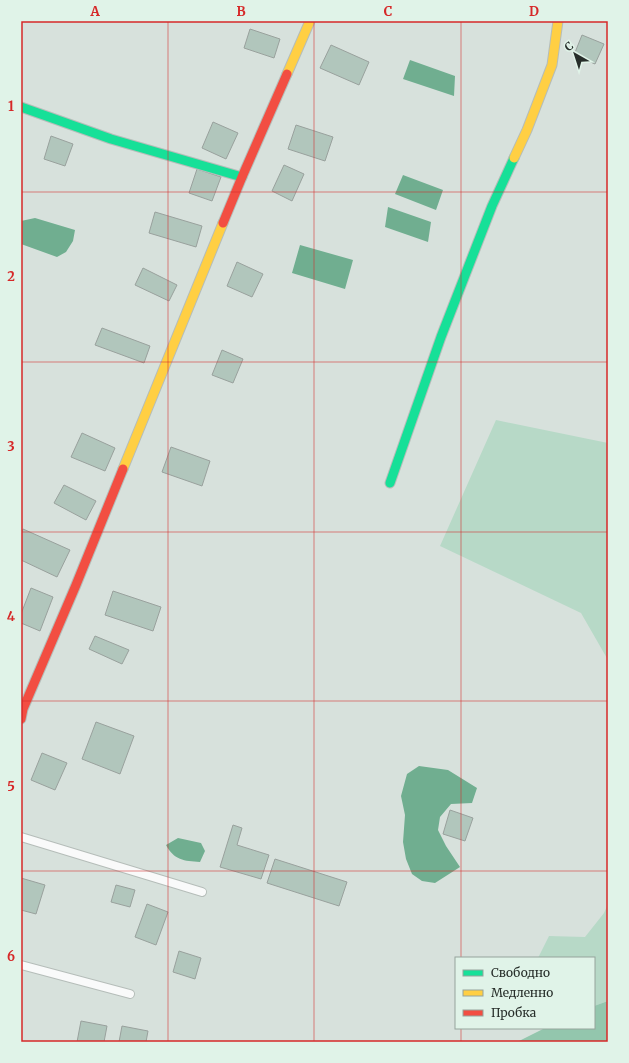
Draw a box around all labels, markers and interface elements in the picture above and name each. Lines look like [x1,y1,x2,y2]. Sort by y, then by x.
text: A [89,3,100,20]
text: B [236,3,246,20]
text: C [384,3,393,20]
text: D [529,3,539,20]
north arrow [555,34,595,74]
text: С [561,38,576,54]
text: 1 [8,98,14,115]
text: 2 [7,268,15,285]
text: 3 [7,438,15,455]
text: 4 [7,608,16,625]
text: 5 [7,778,15,795]
text: 6 [7,948,15,965]
legend [455,957,595,1029]
text: Свободно [491,965,550,980]
text: Медленно [491,985,553,1000]
text: Пробка [491,1005,537,1020]

